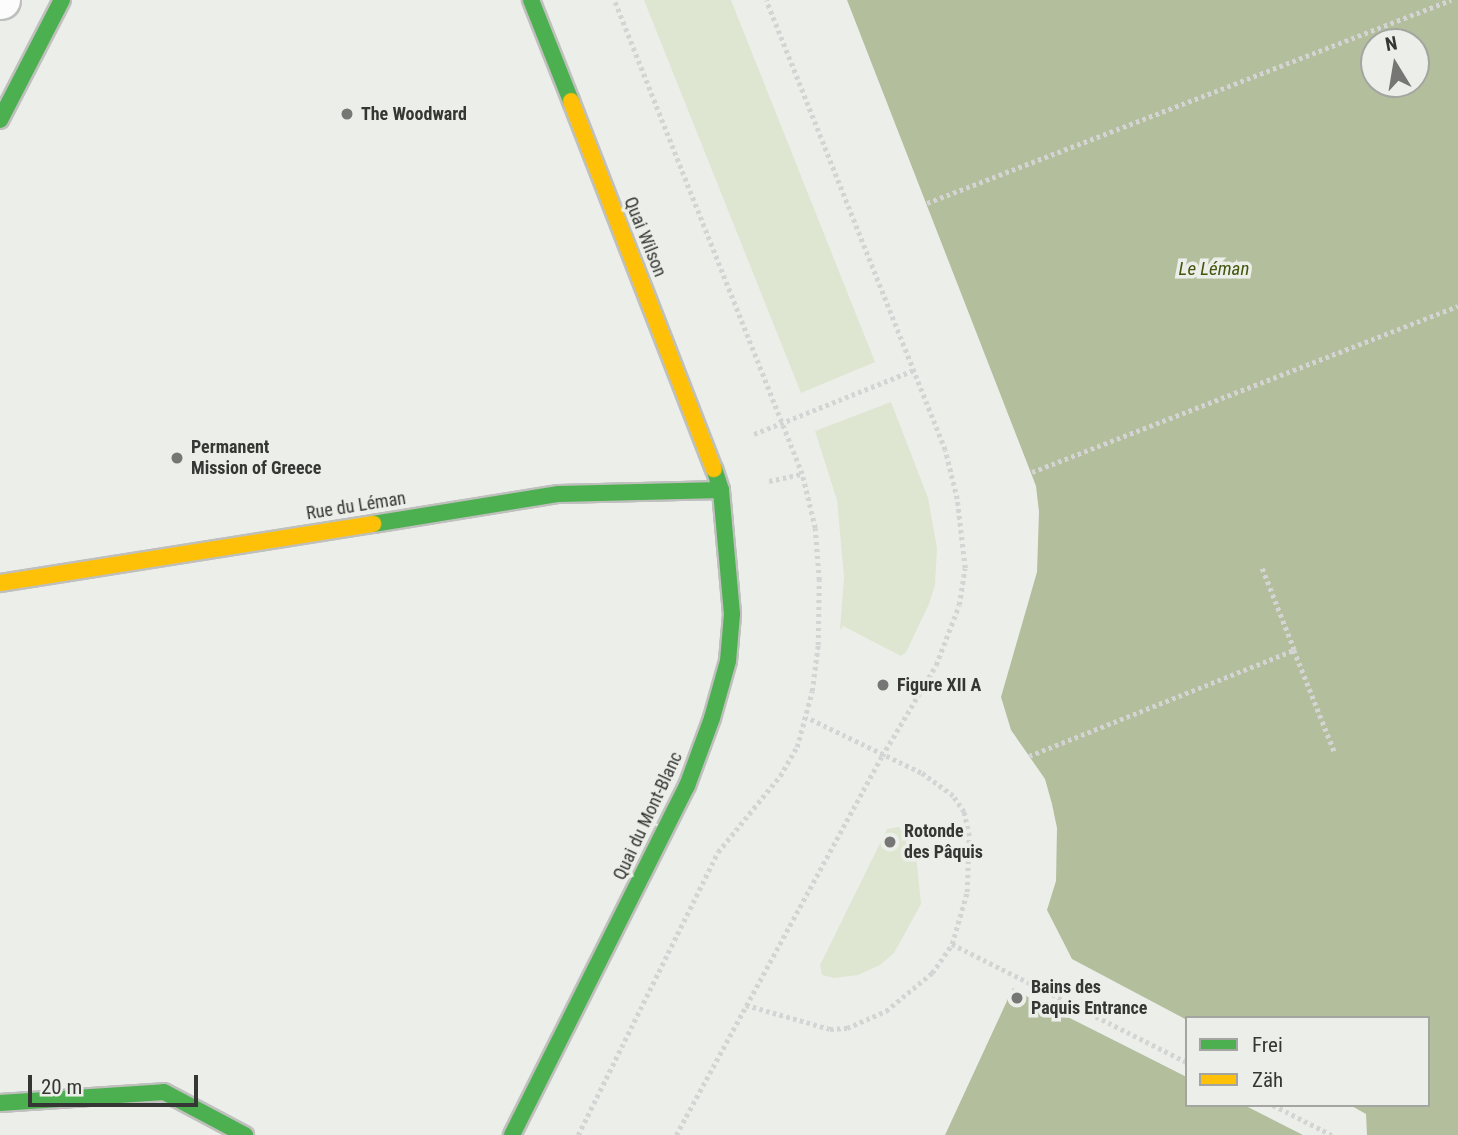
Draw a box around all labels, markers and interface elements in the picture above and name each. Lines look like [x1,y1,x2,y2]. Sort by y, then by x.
north arrow [1360,28,1430,98]
text: N [1383,31,1399,56]
place label: The Woodward [361,103,467,125]
marker: The Woodward [339,106,355,122]
street label: Quai Wilson [619,194,671,280]
water label: Le Léman [1179,258,1249,280]
place label: Permanent Mission of Greece [191,437,321,480]
marker: Permanent Mission of Greece [169,450,185,466]
street label: Rue du Léman [305,487,407,525]
place label: Figure XII A [897,674,981,696]
marker: Figure XII A [875,677,891,693]
street label: Quai du Mont-Blanc [609,748,687,884]
place label: Rotonde des Pâquis [904,821,983,864]
marker: Rotonde des Pâquis [882,834,898,850]
place label: Bains des Paquis Entrance [1031,977,1147,1020]
marker: Bains des Paquis Entrance [1009,990,1025,1006]
legend [1185,1016,1430,1107]
text: Frei [1252,1033,1283,1057]
scale bar [32,1062,201,1106]
text: Zäh [1252,1068,1283,1092]
text: 20 m [41,1075,82,1099]

